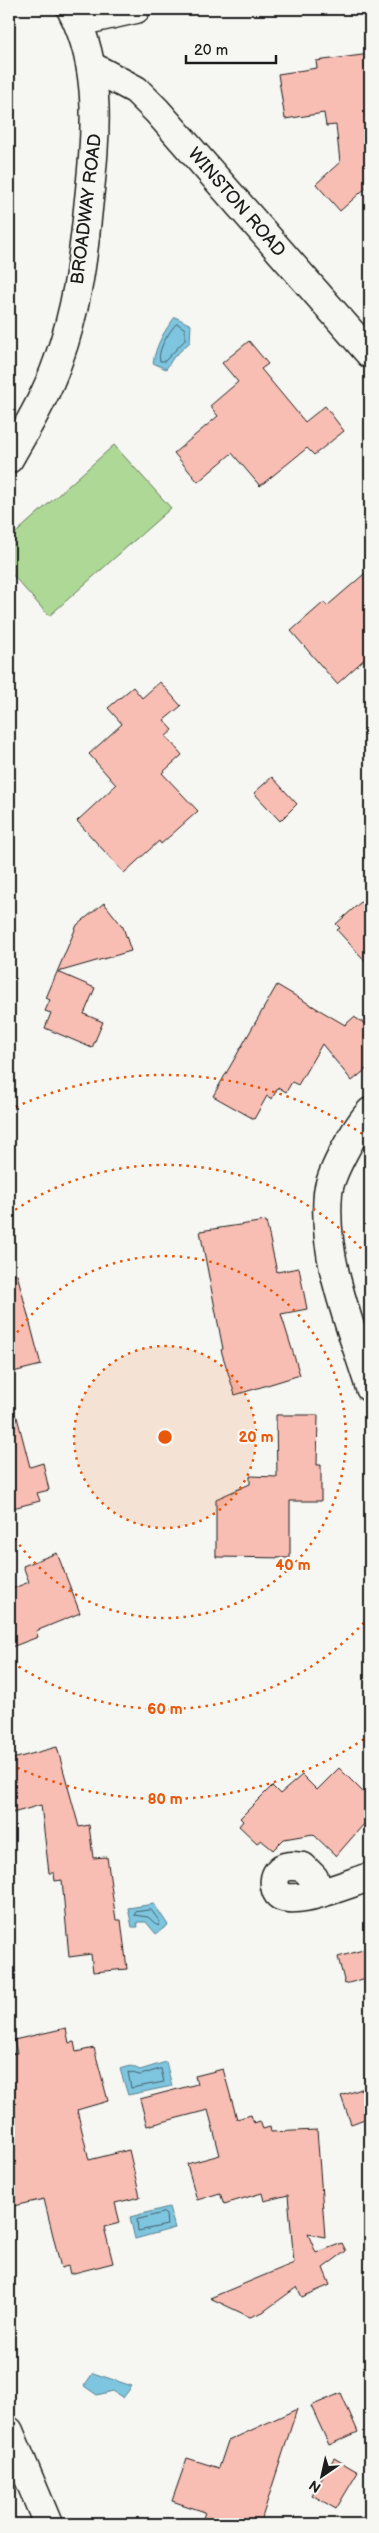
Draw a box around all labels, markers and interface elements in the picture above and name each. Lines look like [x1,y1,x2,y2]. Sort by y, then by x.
scale bar [186,32,276,64]
text: 20 m [194,41,228,60]
street label: BROADWAY ROAD [67,133,106,286]
street label: WINSTON ROAD [183,143,290,261]
centre of rings [156,1428,174,1446]
text: 20 m [239,1428,274,1447]
text: 40 m [275,1556,311,1575]
text: 60 m [147,1700,183,1719]
text: 80 m [147,1790,183,1809]
north arrow [296,2450,346,2500]
text: N [306,2476,324,2496]

